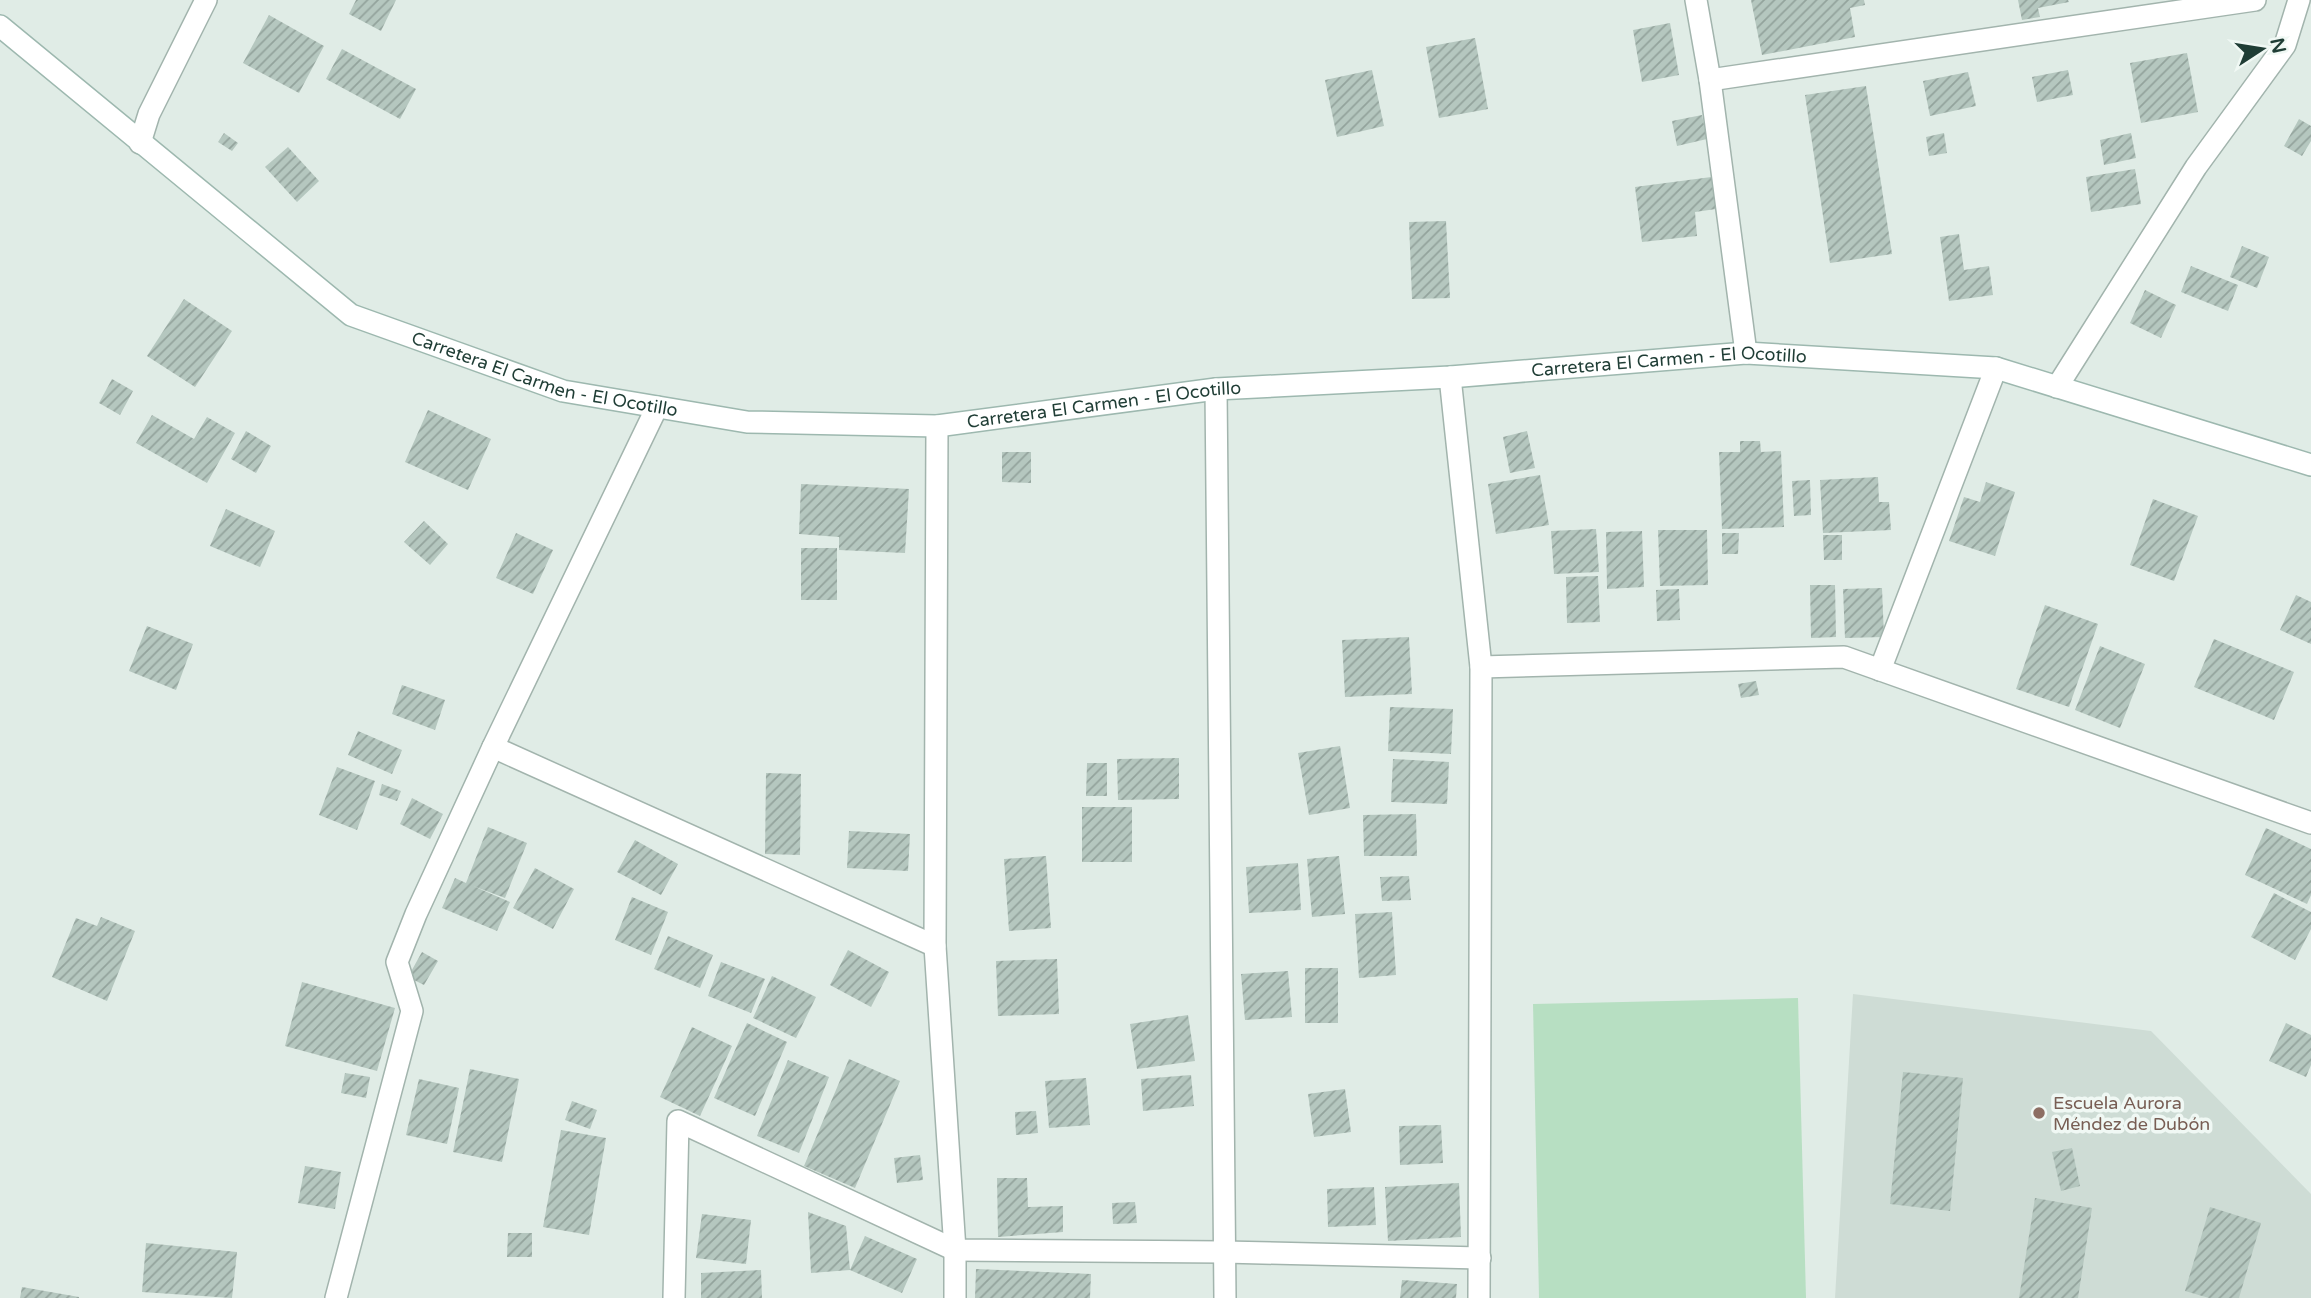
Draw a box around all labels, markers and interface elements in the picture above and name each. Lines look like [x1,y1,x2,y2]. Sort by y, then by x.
north arrow [2227,14,2297,84]
text: N [2265,36,2290,55]
street label: Carretera El Carmen - El Ocotillo [409,327,680,421]
street label: Carretera El Carmen - El Ocotillo [1530,342,1808,381]
street label: Carretera El Carmen - El Ocotillo [966,377,1242,433]
place label: Escuela Aurora Méndez de Dubón [2053,1092,2210,1135]
marker: Escuela Aurora Méndez de Dubón [2031,1105,2047,1121]

